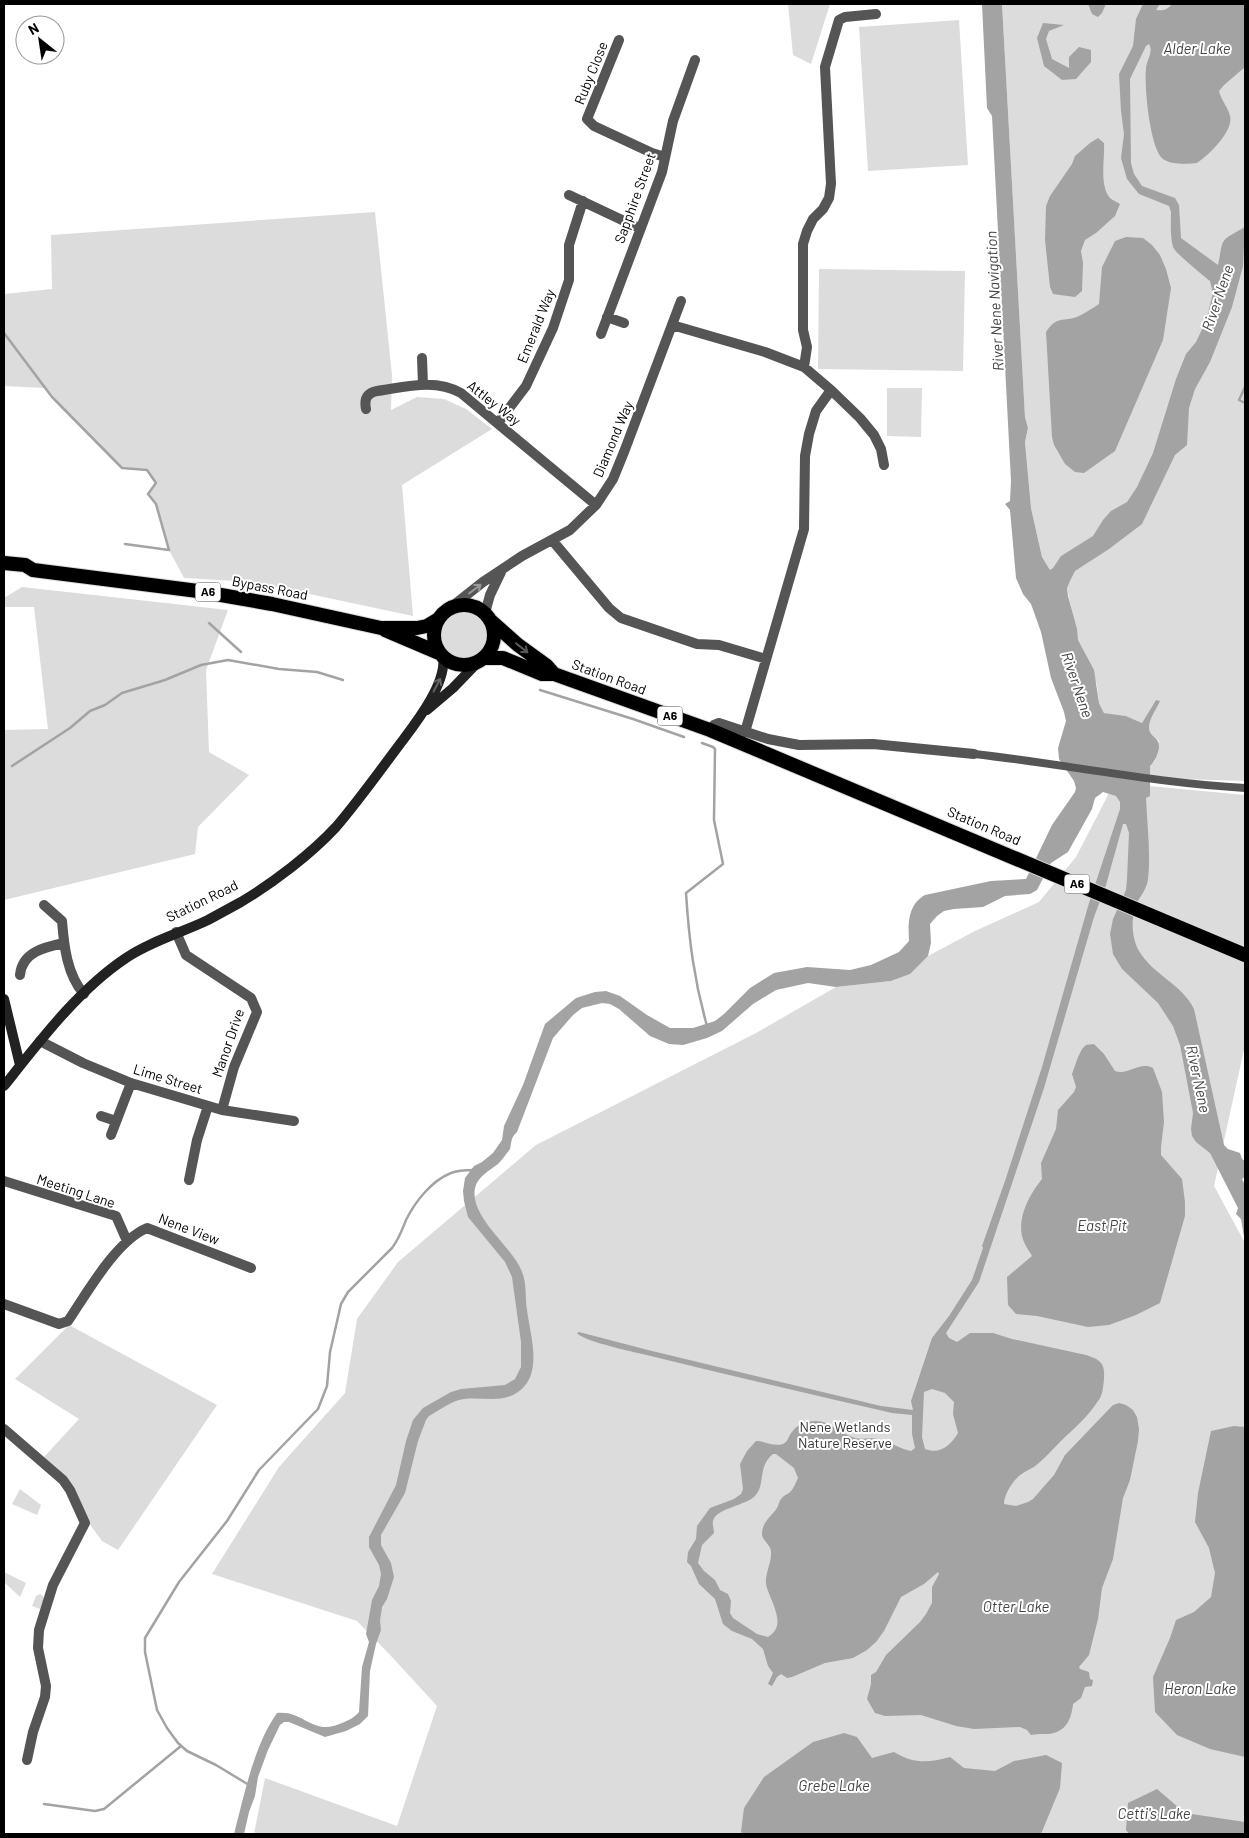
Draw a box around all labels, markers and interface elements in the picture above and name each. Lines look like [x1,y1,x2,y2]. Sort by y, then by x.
north arrow [15,15,65,65]
text: N [25,19,42,38]
street label: Ruby Close [570,39,611,107]
water label: Alder Lake [1163,39,1231,57]
street label: Sapphire Street [610,150,659,246]
water label: River Nene Navigation [981,230,1007,372]
water label: River Nene [1197,262,1237,333]
street label: Emerald Way [513,286,558,365]
street label: Attley Way [464,376,525,429]
street label: Diamond Way [589,397,637,480]
street label: Bypass Road [231,572,310,603]
road number: A6 [196,582,220,602]
one-way arrow [468,583,481,594]
one-way arrow [515,643,529,653]
water label: River Nene [1058,649,1098,720]
street label: Station Road [570,655,649,698]
one-way arrow [432,678,442,693]
road number: A6 [658,706,682,726]
street label: Station Road [945,802,1023,849]
road number: A6 [1064,874,1090,894]
street label: Station Road [163,876,241,925]
street label: Manor Drive [208,1006,247,1079]
water label: River Nene [1183,1043,1215,1114]
street label: Lime Street [131,1060,205,1097]
street label: Meeting Lane [35,1170,117,1211]
street label: Nene View [156,1209,222,1248]
water label: East Pit [1077,1216,1127,1234]
park label: Nene Wetlands Nature Reserve [798,1418,892,1451]
water label: Otter Lake [983,1597,1049,1615]
water label: Heron Lake [1164,1679,1236,1697]
water label: Grebe Lake [798,1776,870,1794]
water label: Cetti's Lake [1117,1804,1191,1822]

